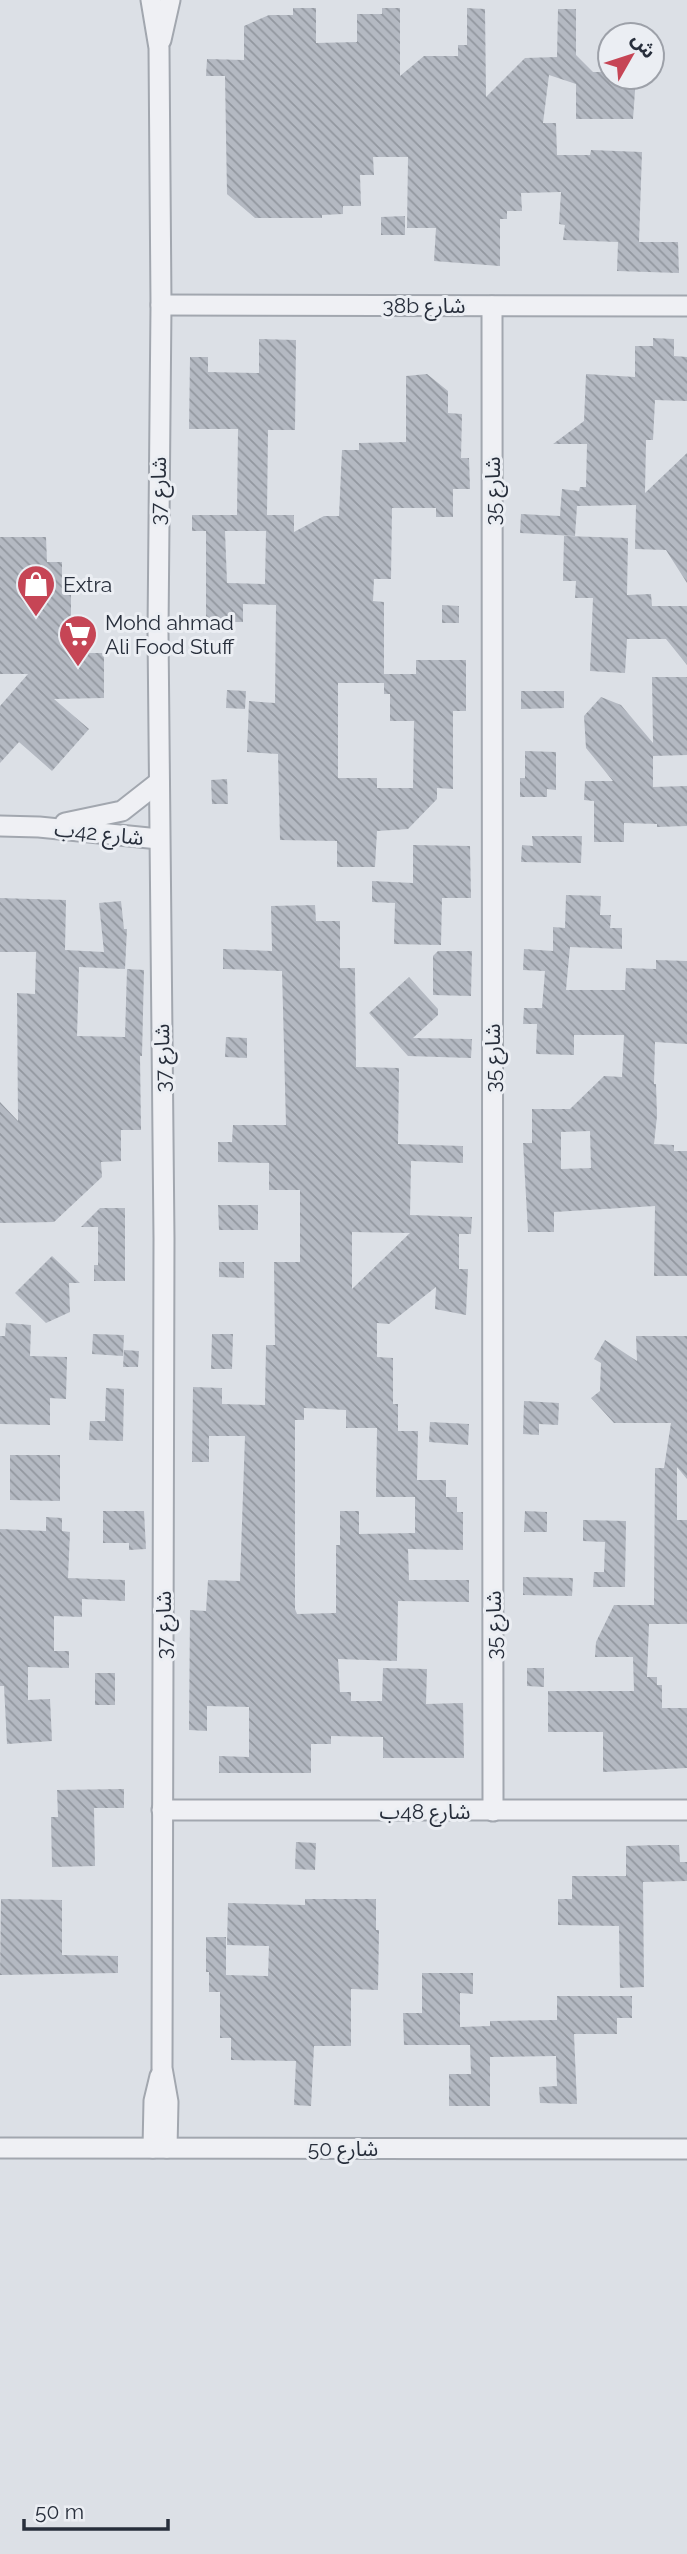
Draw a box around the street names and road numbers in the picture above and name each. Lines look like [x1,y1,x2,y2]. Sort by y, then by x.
street label: 38b شارع [383,293,465,321]
street label: شارع 37 [145,456,174,526]
street label: شارع 35 [480,457,508,525]
street label: شارع 42ب [53,816,145,853]
street label: شارع 37 [149,1023,178,1093]
street label: شارع 35 [480,1024,508,1092]
street label: شارع 37 [151,1591,179,1659]
street label: شارع 35 [481,1591,509,1659]
street label: شارع 48ب [379,1799,471,1827]
street label: شارع 50 [308,2136,378,2164]

